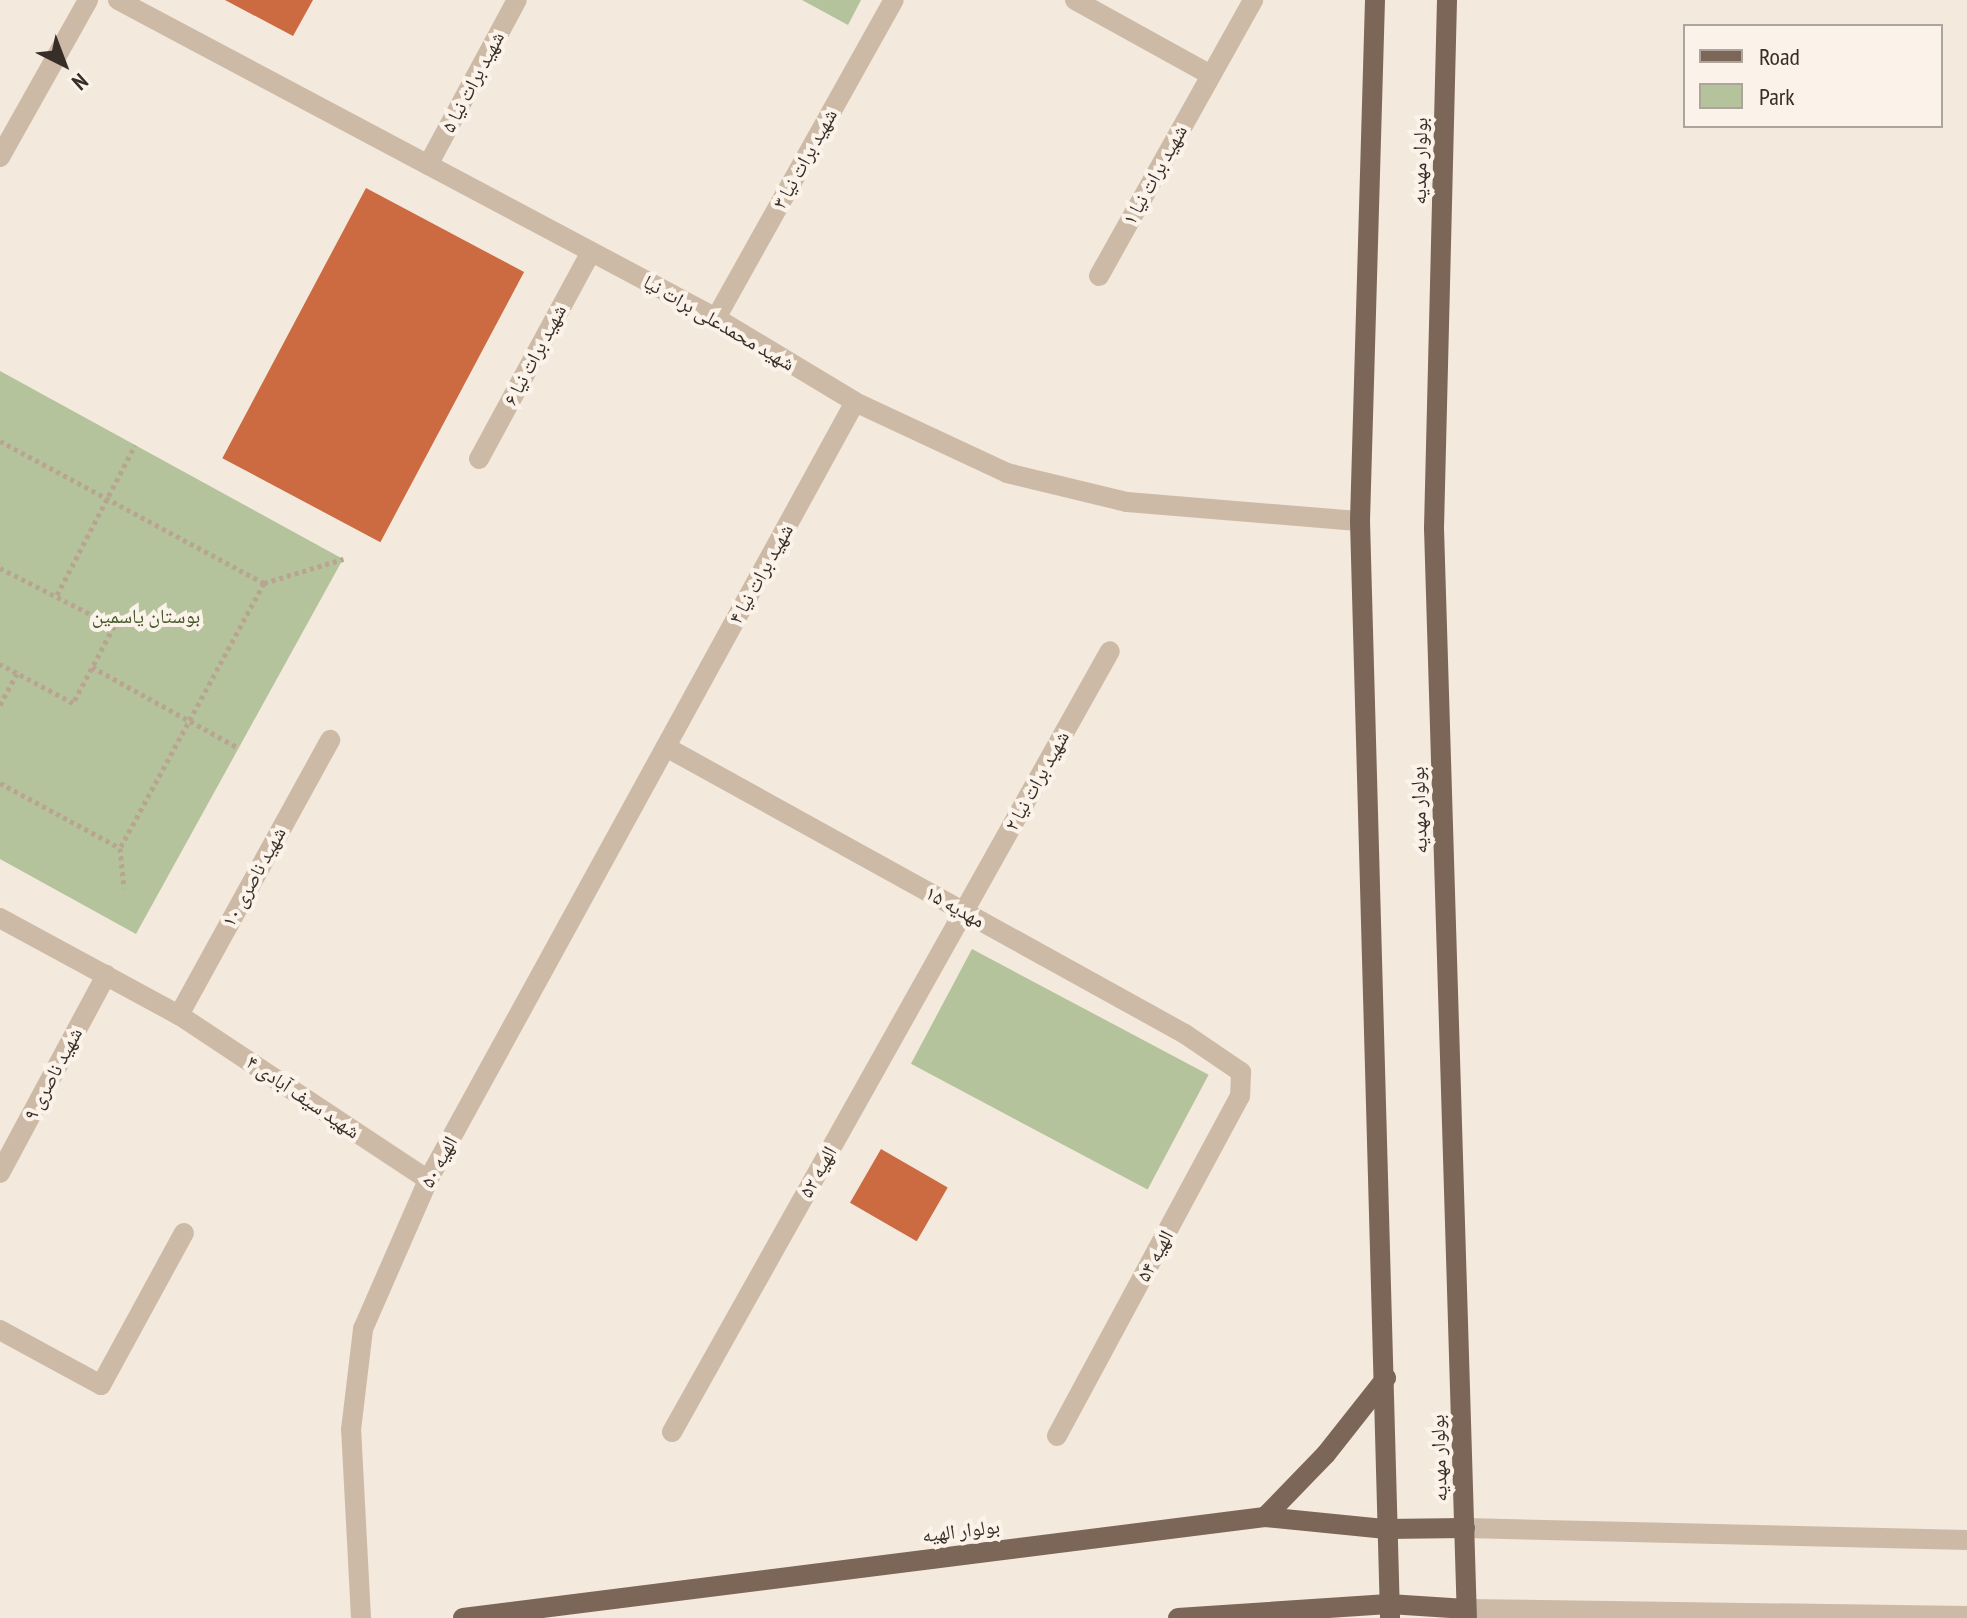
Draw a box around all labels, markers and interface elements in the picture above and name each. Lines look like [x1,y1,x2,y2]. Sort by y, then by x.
north arrow [24,24,104,104]
legend [1683,24,1943,128]
street label: شهید برات نیا ۵ [436,27,510,137]
text: Road [1759,41,1800,72]
text: N [66,67,94,96]
text: Park [1759,81,1795,112]
street label: شهید برات نیا ۳ [768,105,842,213]
street label: بولوار مهدیه [1407,117,1433,205]
street label: شهید برات نیا ۱ [1118,121,1192,229]
street label: شهید محمدعلی برات نیا [639,270,799,376]
street label: شهید برات نیا ۶ [498,300,572,410]
street label: شهید برات نیا ۴ [724,520,798,628]
park label: بوستان یاسمین [92,604,200,628]
street label: شهید برات نیا ۲ [1000,727,1074,835]
street label: بولوار مهدیه [1405,766,1433,854]
street label: شهید ناصری ۱۰ [217,823,291,931]
street label: مهدیه ۱۵ [921,881,989,933]
street label: شهید ناصری ۹ [19,1023,87,1125]
street label: شهید سیف آبادی ۴ [242,1050,364,1144]
street label: الهیه ۵۰ [415,1132,463,1192]
street label: الهیه ۵۲ [794,1142,842,1202]
street label: الهیه ۵۴ [1131,1226,1179,1286]
street label: بولوار مهدیه [1425,1414,1453,1502]
street label: بولوار الهیه [921,1514,1001,1548]

